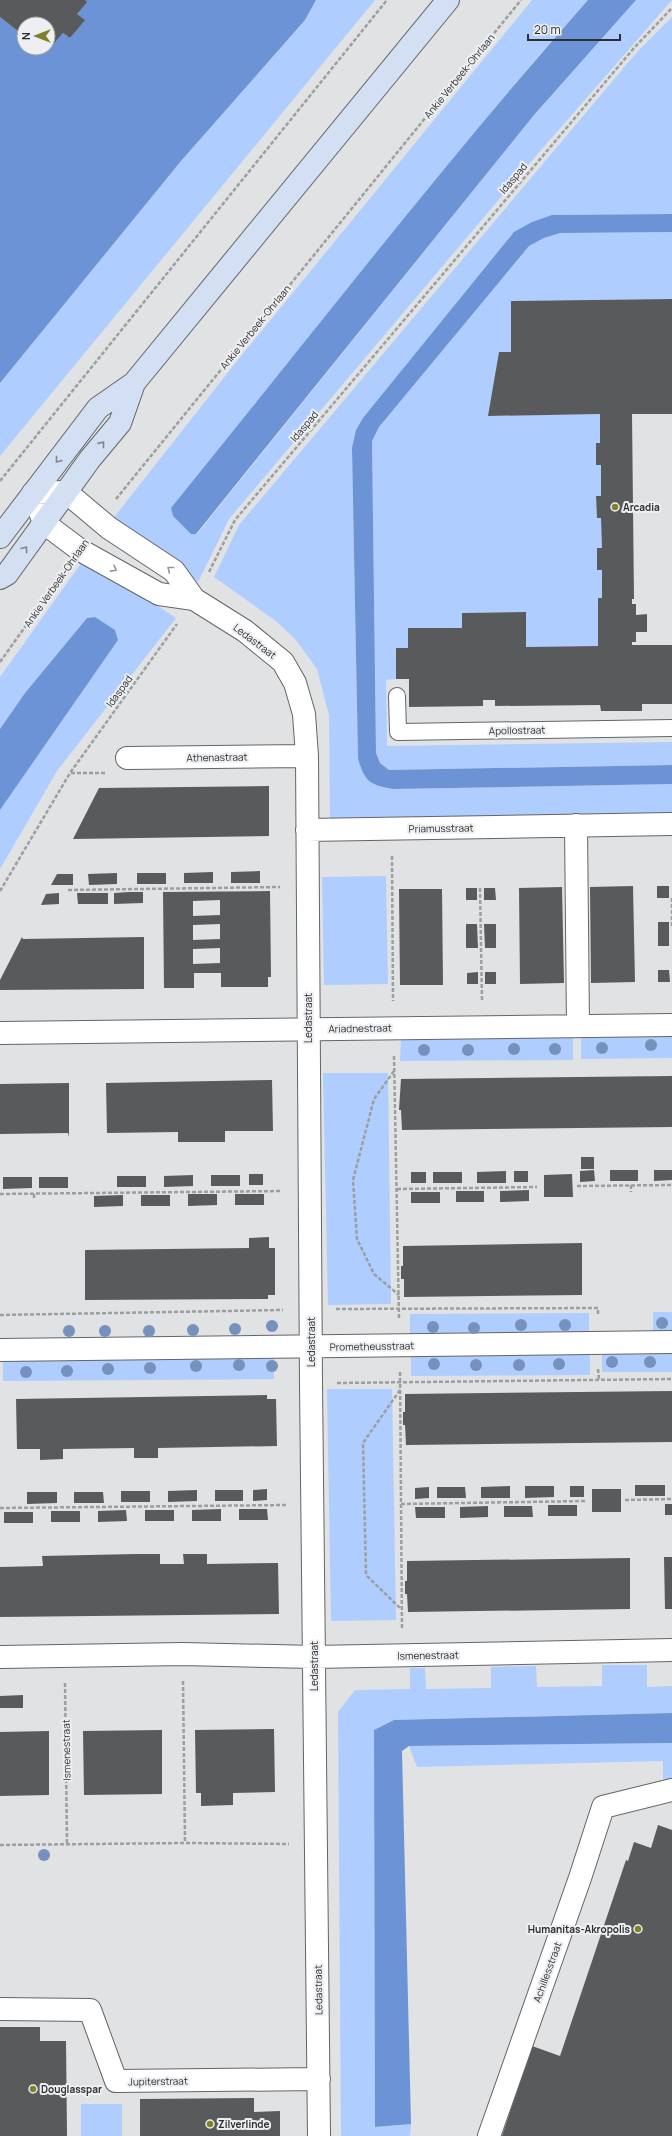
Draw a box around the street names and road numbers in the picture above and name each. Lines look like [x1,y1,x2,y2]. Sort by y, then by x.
street label: Ankie Verbeek-Ohrlaan [421,31,497,121]
street label: Idaspad [496,159,530,196]
street label: Ankie Verbeek-Ohrlaan [217,282,293,372]
street label: Idaspad [287,407,321,444]
street label: Ankie Verbeek-Ohrlaan [20,536,92,630]
street label: Ledastraat [231,620,279,662]
street label: Idaspad [103,672,135,710]
street label: Apollostraat [489,723,545,737]
street label: Athenastraat [186,749,248,765]
street label: Priamusstraat [408,820,474,836]
street label: Ledastraat [301,993,315,1043]
street label: Ariadnestraat [328,1020,392,1036]
street label: Ledastraat [304,1317,318,1367]
street label: Prometheusstraat [330,1338,414,1354]
street label: Ledastraat [307,1641,321,1691]
street label: Ismenestraat [397,1647,459,1663]
street label: Ismenestraat [58,1719,74,1781]
street label: Achillesstraat [530,1940,564,2004]
street label: Ledastraat [311,1965,325,2015]
street label: Jupiterstraat [128,2073,188,2089]

